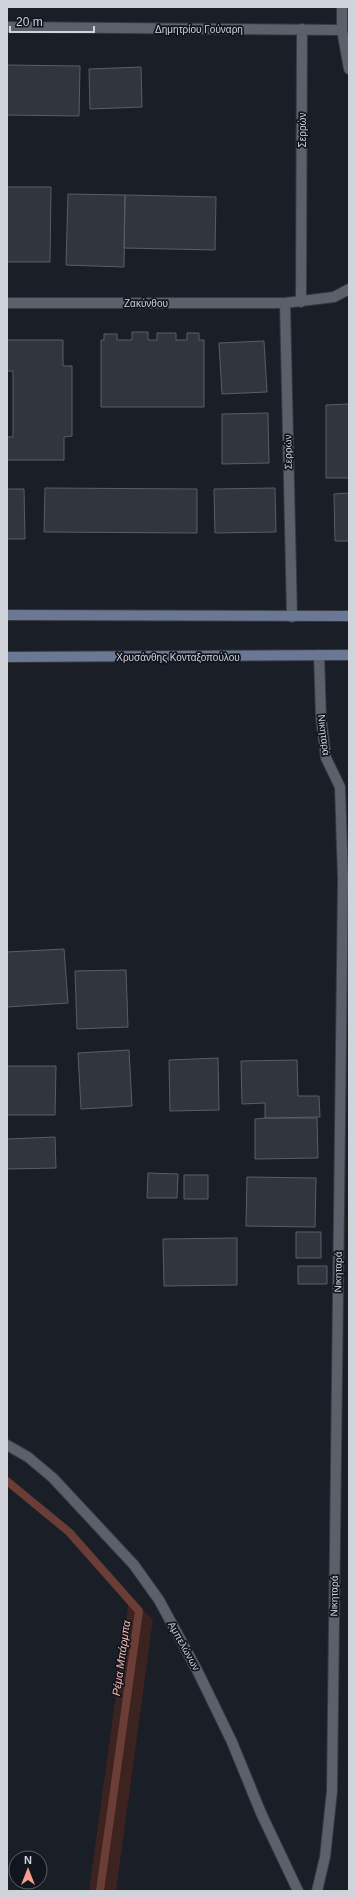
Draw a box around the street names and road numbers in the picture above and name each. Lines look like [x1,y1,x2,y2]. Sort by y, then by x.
street label: Δημητρίου Γούναρη [155,24,243,35]
street label: Σερρών [297,113,308,147]
street label: Ζακύνθου [124,298,168,309]
street label: Σερρών [282,434,294,470]
street label: Χρυσάνθης Κονταξοπούλου [116,652,240,664]
street label: Νικηταρά [316,714,332,756]
street label: Νικηταρά [332,1251,344,1293]
street label: Νικηταρά [328,1575,340,1617]
street label: Αμπελώνων [166,1620,202,1672]

